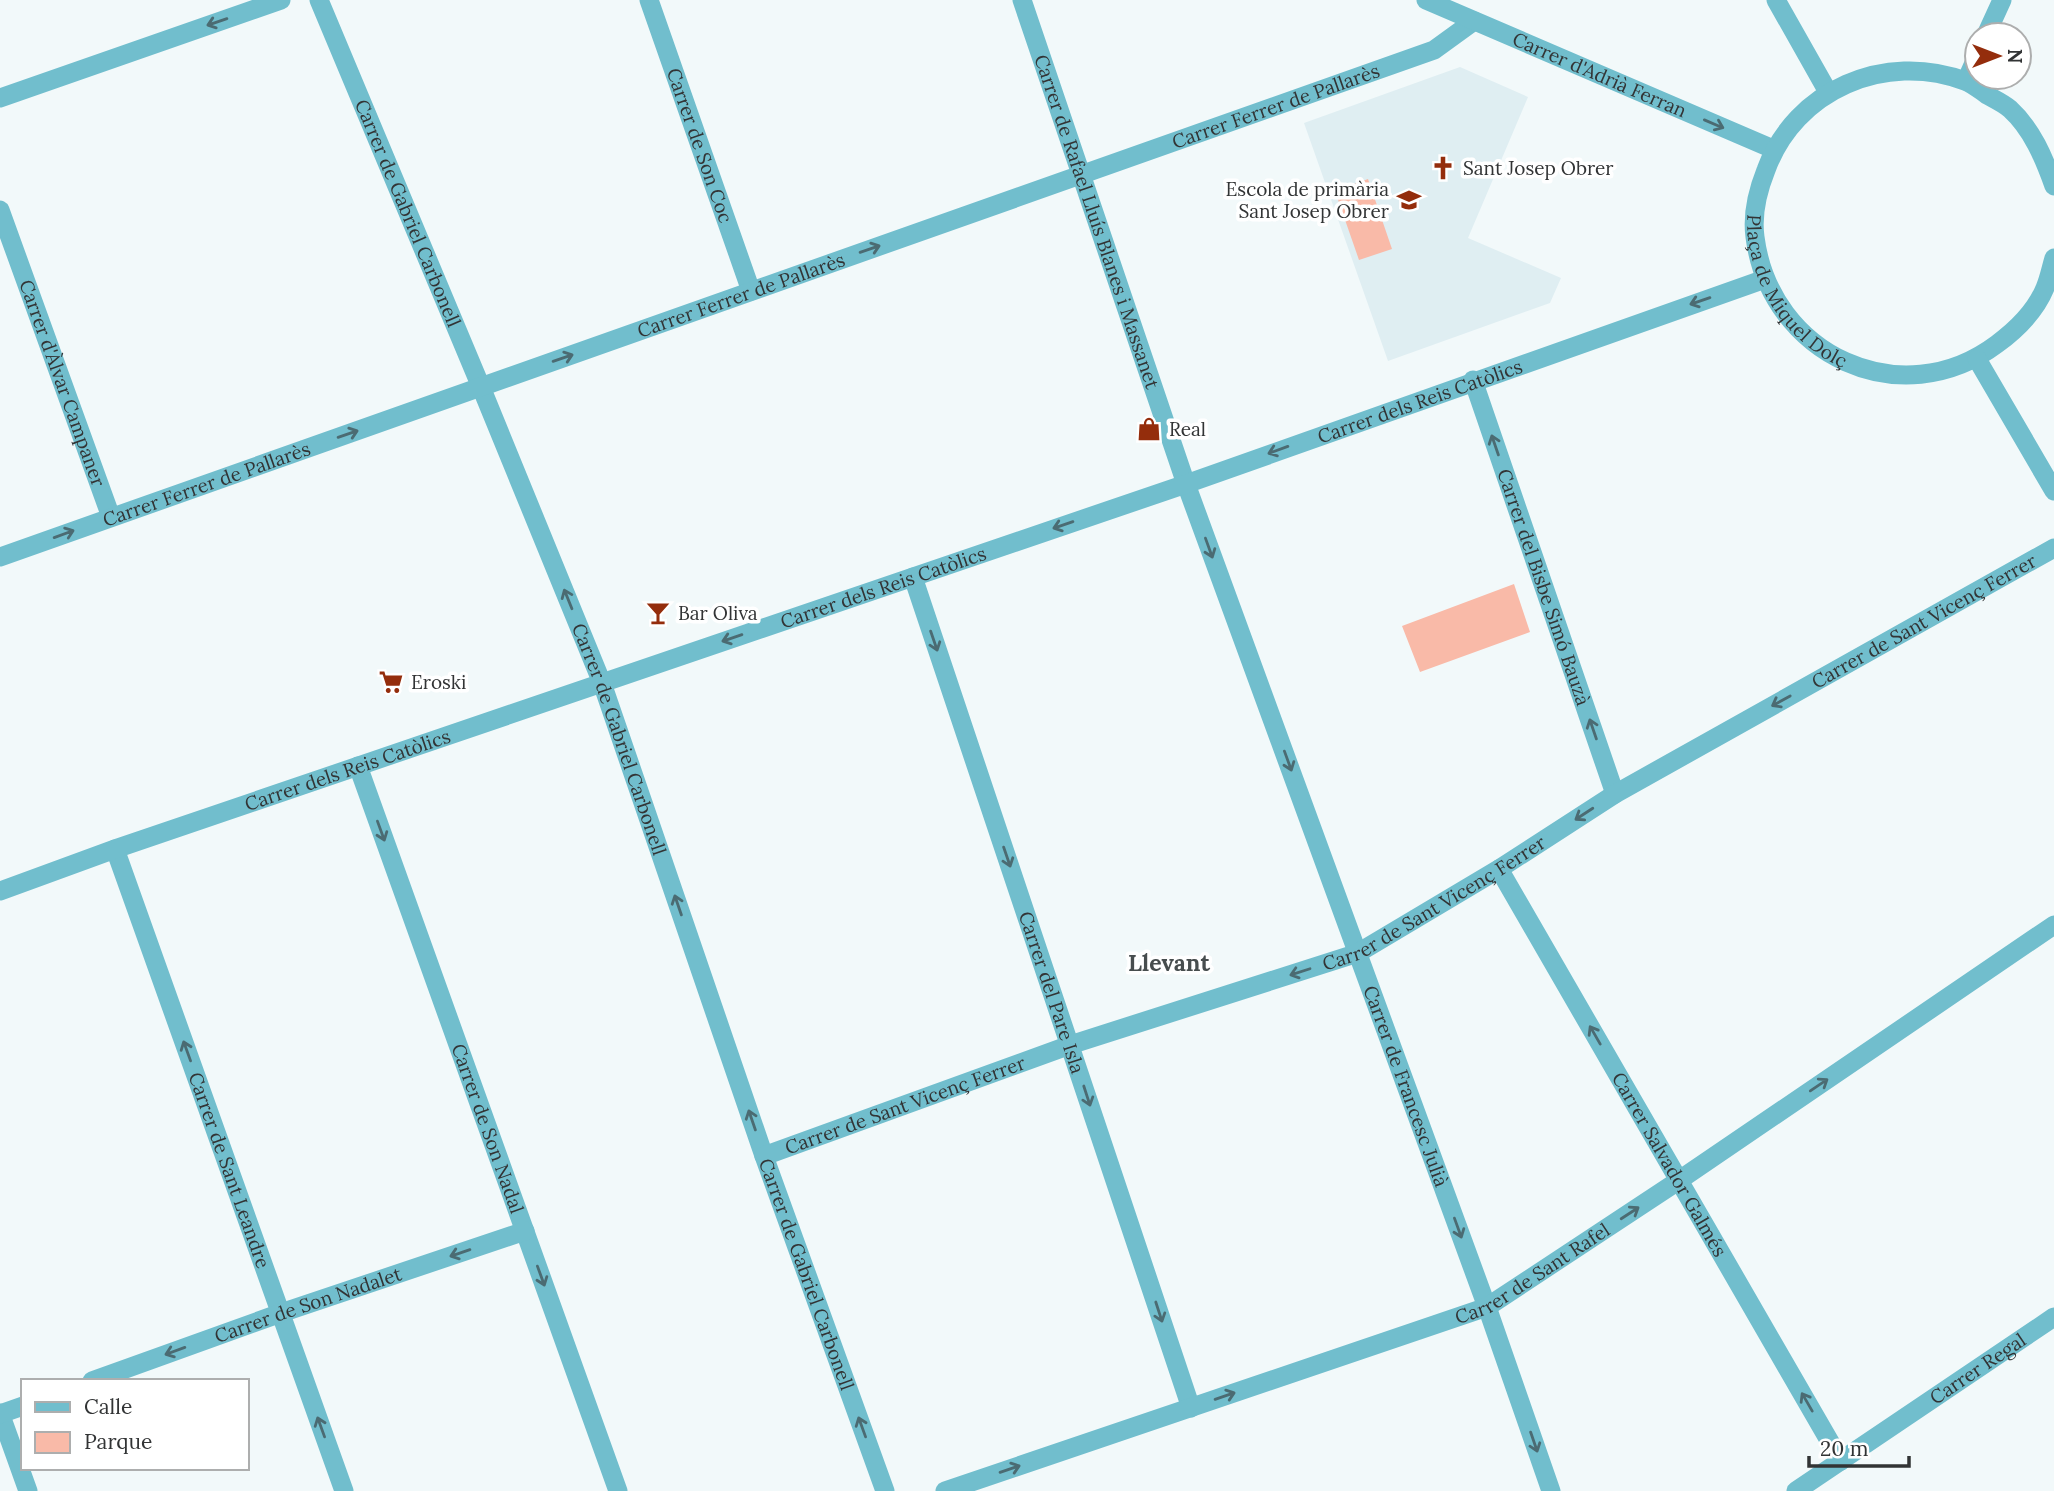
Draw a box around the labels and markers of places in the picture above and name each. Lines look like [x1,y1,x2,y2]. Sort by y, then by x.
church icon: Sant Josep Obrer [1429,154,1457,182]
place label: Sant Josep Obrer [1463,156,1614,180]
place label: Escola de primària Sant Josep Obrer [1226,177,1390,223]
school or university icon: Escola de primària Sant Josep Obrer [1395,186,1423,214]
shop icon: Real [1135,415,1163,443]
place label: Real [1169,417,1206,441]
bar icon: Bar Oliva [644,599,672,627]
place label: Bar Oliva [678,601,758,625]
supermarket icon: Eroski [377,668,405,696]
place label: Eroski [411,670,466,694]

